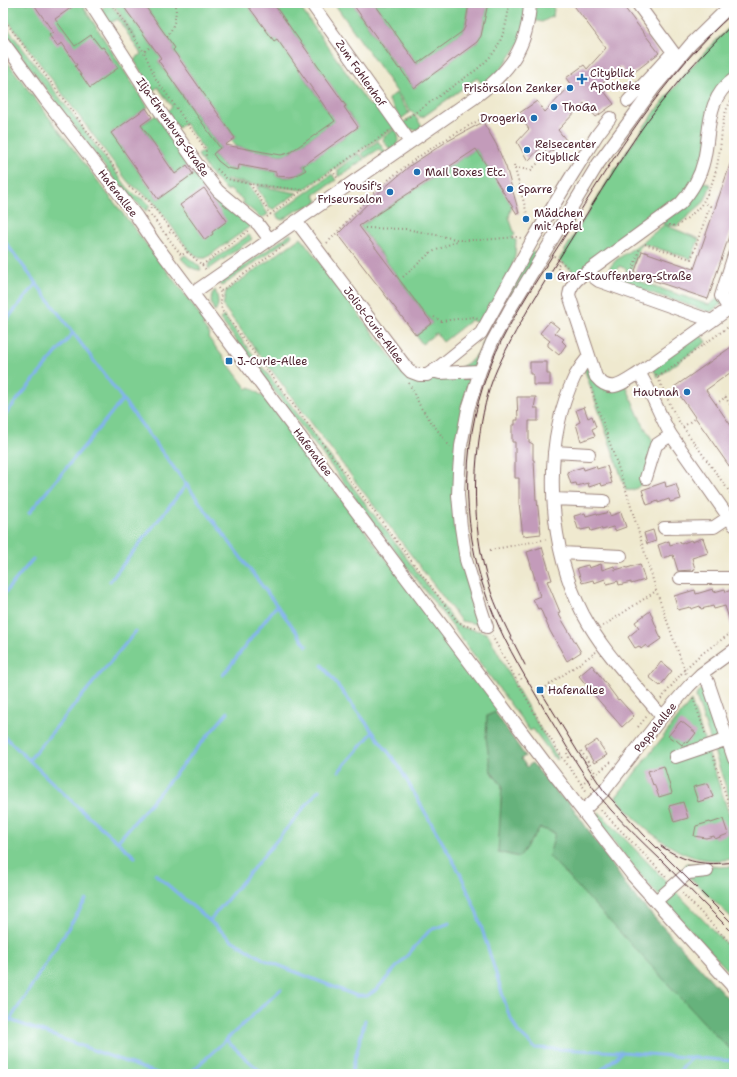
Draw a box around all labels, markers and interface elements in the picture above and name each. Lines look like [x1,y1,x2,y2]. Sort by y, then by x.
street label: Zum Fohlenhof [332,37,390,110]
place label: Cityblick Apotheke [590,66,640,94]
marker: Cityblick Apotheke [577,74,587,84]
street label: Ilja-Ehrenburg-Straße [133,75,213,180]
place label: Frisörsalon Zenker [463,81,562,96]
marker: Frisörsalon Zenker [565,83,575,93]
place label: ThoGa [562,100,597,115]
marker: ThoGa [549,102,559,112]
place label: Drogeria [480,111,526,126]
marker: Drogeria [529,113,539,123]
place label: Reisecenter Cityblick [535,137,596,165]
marker: Reisecenter Cityblick [522,145,532,155]
place label: Mail Boxes Etc. [425,165,506,180]
street label: Hafenallee [94,166,141,220]
marker: Mail Boxes Etc. [412,167,422,177]
place label: Yousif's Friseursalon [318,179,382,207]
place label: Sparre [518,182,552,197]
marker: Sparre [505,184,515,194]
marker: Yousif's Friseursalon [385,187,395,197]
place label: Mädchen mit Apfel [534,206,583,234]
marker: Mädchen mit Apfel [521,214,531,224]
place label: Graf-Stauffenberg-Straße [557,269,692,284]
marker: Graf-Stauffenberg-Straße [544,271,554,281]
street label: Joliot-Curie-Allee [340,284,407,367]
place label: J.-Curie-Allee [237,354,308,369]
marker: J.-Curie-Allee [224,356,234,366]
place label: Hautnah [633,385,679,400]
marker: Hautnah [682,387,692,397]
street label: Hafenallee [290,425,336,479]
place label: Hafenallee [548,683,605,698]
marker: Hafenallee [535,685,545,695]
street label: Pappelallee [631,699,680,755]

